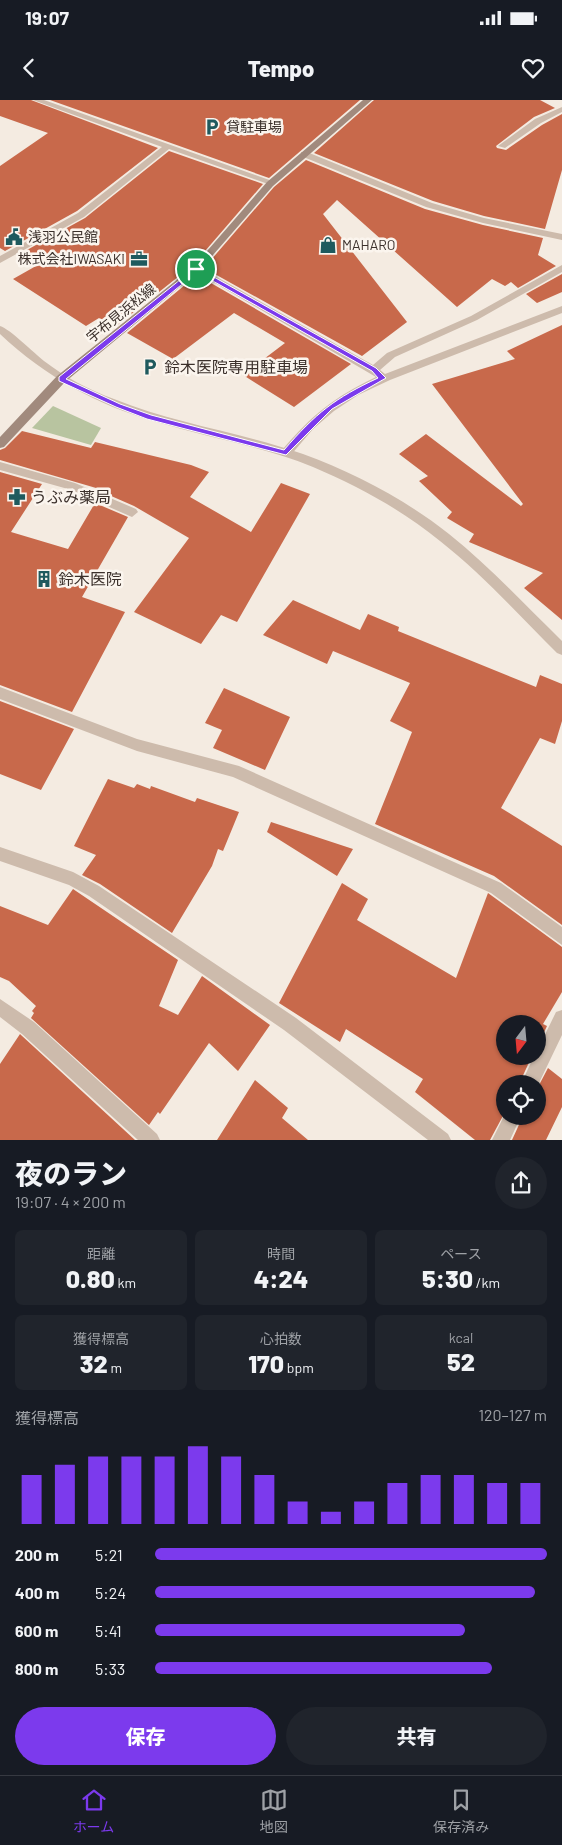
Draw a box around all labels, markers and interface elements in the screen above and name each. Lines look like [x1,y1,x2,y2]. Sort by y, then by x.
text: 19:07 [25,6,69,29]
icon: back [15,54,43,82]
icon: heart [519,54,547,82]
text: Tempo [248,55,314,81]
parking icon: 貸駐車場 [202,117,222,137]
place label: 貸駐車場 [226,118,282,135]
public building icon: 浅羽公民館 [4,227,24,247]
place label: 浅羽公民館 [28,228,98,245]
shop icon: MAHARO [318,235,338,255]
place label: MAHARO [342,236,396,253]
pin [175,248,217,290]
office icon: 株式会社IWASAKI [129,249,149,269]
place label: 株式会社IWASAKI [18,250,125,267]
icon: arrive [182,255,210,283]
street label: 宇布見浜松線 [83,280,159,346]
parking icon: 鈴木医院専用駐車場 [140,357,160,377]
place label: 鈴木医院専用駐車場 [164,357,308,376]
pharmacy icon: うぶみ薬局 [7,487,27,507]
place label: うぶみ薬局 [31,487,111,506]
building icon: 鈴木医院 [34,569,54,589]
place label: 鈴木医院 [58,569,122,588]
north arrow [496,1015,546,1065]
map controls [496,1015,546,1125]
button: locate [496,1075,546,1125]
text: 夜のラン [15,1156,127,1190]
button: share [495,1157,547,1209]
text: 19:07 · 4 × 200 m [15,1192,126,1211]
text: 距離 [87,1245,115,1262]
text: 時間 [267,1245,295,1262]
text: ペース [440,1245,482,1262]
text: 0.80 [66,1263,115,1293]
text: 4:24 [254,1263,308,1293]
text: 5:30 [422,1263,473,1293]
text: km [115,1274,136,1291]
text: /km [473,1274,500,1291]
text: kcal [449,1329,473,1346]
text: 獲得標高 [73,1330,129,1347]
text: 心拍数 [260,1330,302,1347]
text: 52 [447,1346,475,1376]
text: 32 [80,1348,108,1378]
text: 170 [248,1348,284,1378]
text: m [108,1359,122,1376]
text: bpm [284,1359,314,1376]
text: 120–127 m [478,1405,547,1424]
text: 獲得標高 [15,1408,79,1427]
text: 200 m [15,1545,59,1564]
text: 5:21 [95,1545,123,1564]
text: 400 m [15,1583,59,1602]
text: 5:24 [95,1583,126,1602]
text: 600 m [15,1621,58,1640]
text: 5:41 [95,1621,122,1640]
text: 800 m [15,1659,58,1678]
text: 5:33 [95,1659,125,1678]
button: 保存 [15,1707,276,1765]
button: 共有 [286,1707,547,1765]
tab: ホーム [73,1786,114,1836]
tab: 地図 [260,1786,288,1836]
tab: 保存済み [433,1786,489,1836]

